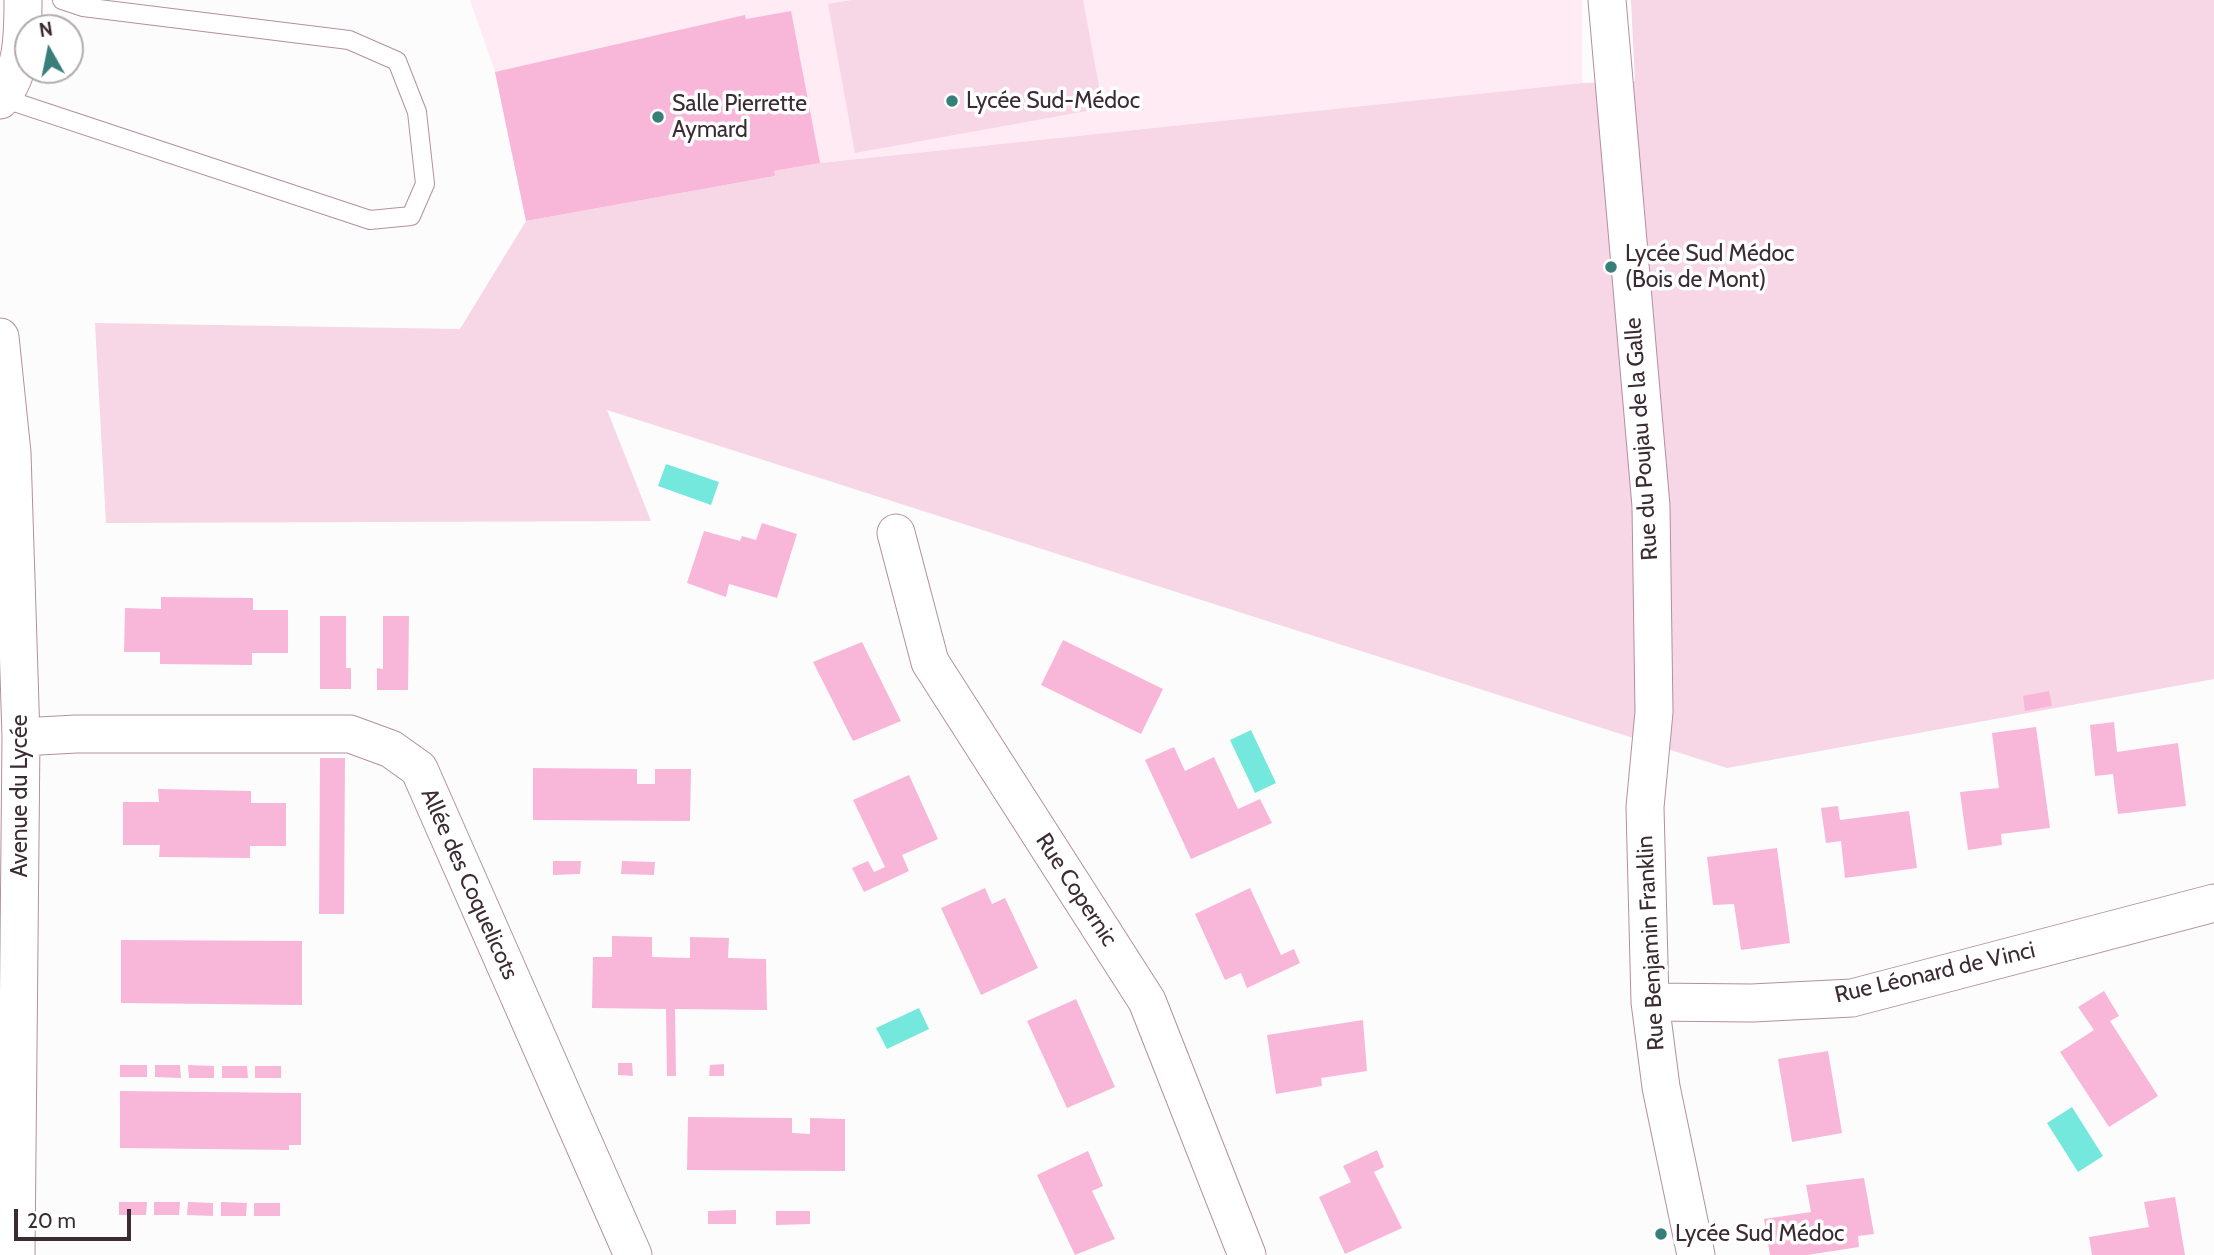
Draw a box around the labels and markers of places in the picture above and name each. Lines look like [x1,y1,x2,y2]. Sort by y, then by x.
place label: Lycée Sud-Médoc [966,87,1140,115]
place label: Salle Pierrette Aymard [672,90,807,144]
marker: Lycée Sud-Médoc [944,93,960,109]
marker: Salle Pierrette Aymard [650,109,666,125]
place label: Lycée Sud Médoc (Bois de Mont) [1625,240,1795,294]
marker: Lycée Sud Médoc (Bois de Mont) [1603,259,1619,275]
place label: Lycée Sud Médoc [1675,1220,1845,1248]
marker: Lycée Sud Médoc [1653,1226,1669,1242]

